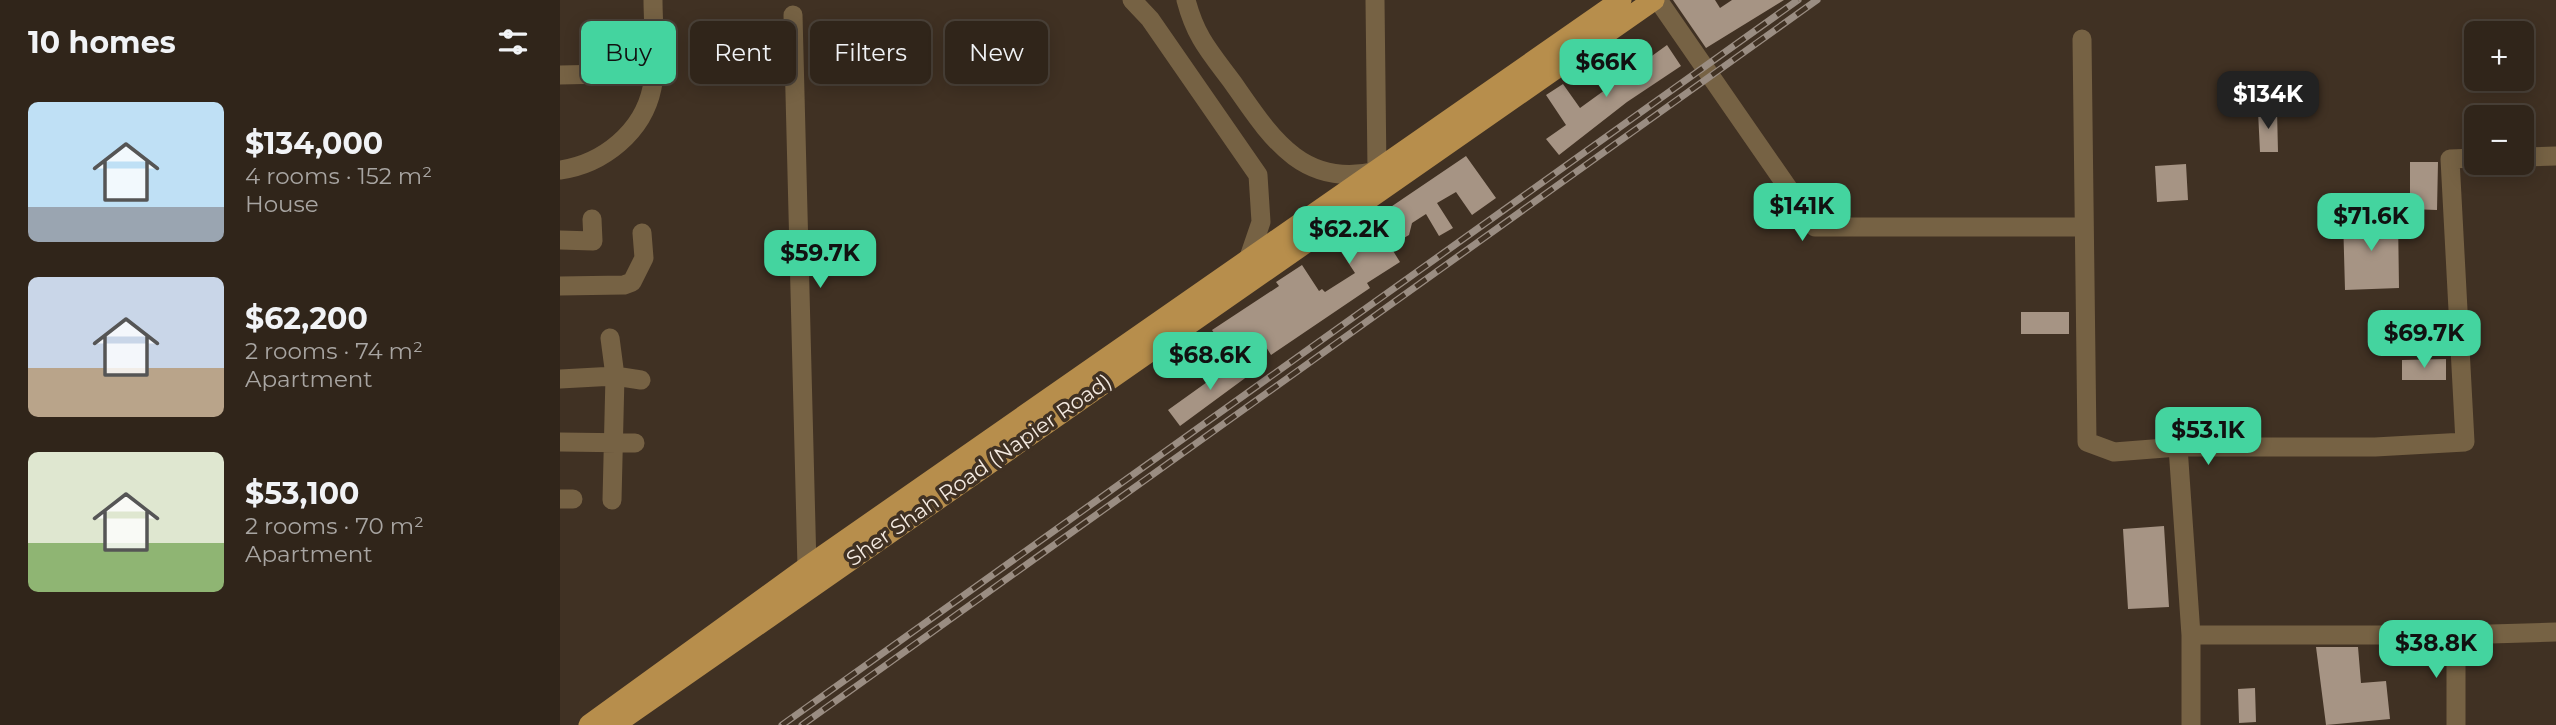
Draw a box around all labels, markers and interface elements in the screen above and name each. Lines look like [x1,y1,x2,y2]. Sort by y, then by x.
chip: Buy [581,21,676,84]
chip: Rent [690,21,796,84]
chip: Filters [810,21,931,84]
chip: New [945,21,1048,84]
map controls [2464,21,2534,175]
button: + [2464,21,2534,91]
icon: filters [494,23,532,61]
text: 10 homes [28,24,176,61]
pin: $66K [1565,40,1647,99]
text: $66K [1576,48,1637,76]
pin: $134K [2219,72,2317,131]
text: $134K [2233,80,2303,108]
button: − [2464,105,2534,175]
text: $134,000 [245,125,383,162]
icon: home [84,130,168,214]
text: 4 rooms · 152 m² [245,162,432,190]
pin: $141K [1753,184,1851,243]
text: House [245,190,319,218]
text: $141K [1770,192,1834,220]
pin: $71.6K [2314,194,2428,253]
text: $71.6K [2333,202,2409,230]
pin: $62.2K [1292,206,1406,266]
text: $62.2K [1309,215,1389,243]
pin: $59.7K [763,230,877,290]
text: $59.7K [780,239,860,267]
text: $62,200 [245,300,368,337]
icon: home [84,305,168,389]
pin: $69.7K [2367,310,2481,370]
text: $69.7K [2384,319,2464,347]
pin: $68.6K [1153,332,1267,392]
text: 2 rooms · 74 m² [245,337,423,365]
text: $68.6K [1169,341,1251,369]
text: Apartment [245,365,373,393]
street label: Sher Shah Road (Napier Road) [841,368,1116,571]
pin: $53.1K [2151,407,2265,467]
text: $53.1K [2171,416,2245,444]
text: $53,100 [245,475,359,512]
icon: home [84,480,168,564]
text: 2 rooms · 70 m² [245,512,424,540]
text: Apartment [245,540,373,568]
pin: $38.8K [2379,620,2493,680]
text: $38.8K [2395,629,2477,657]

